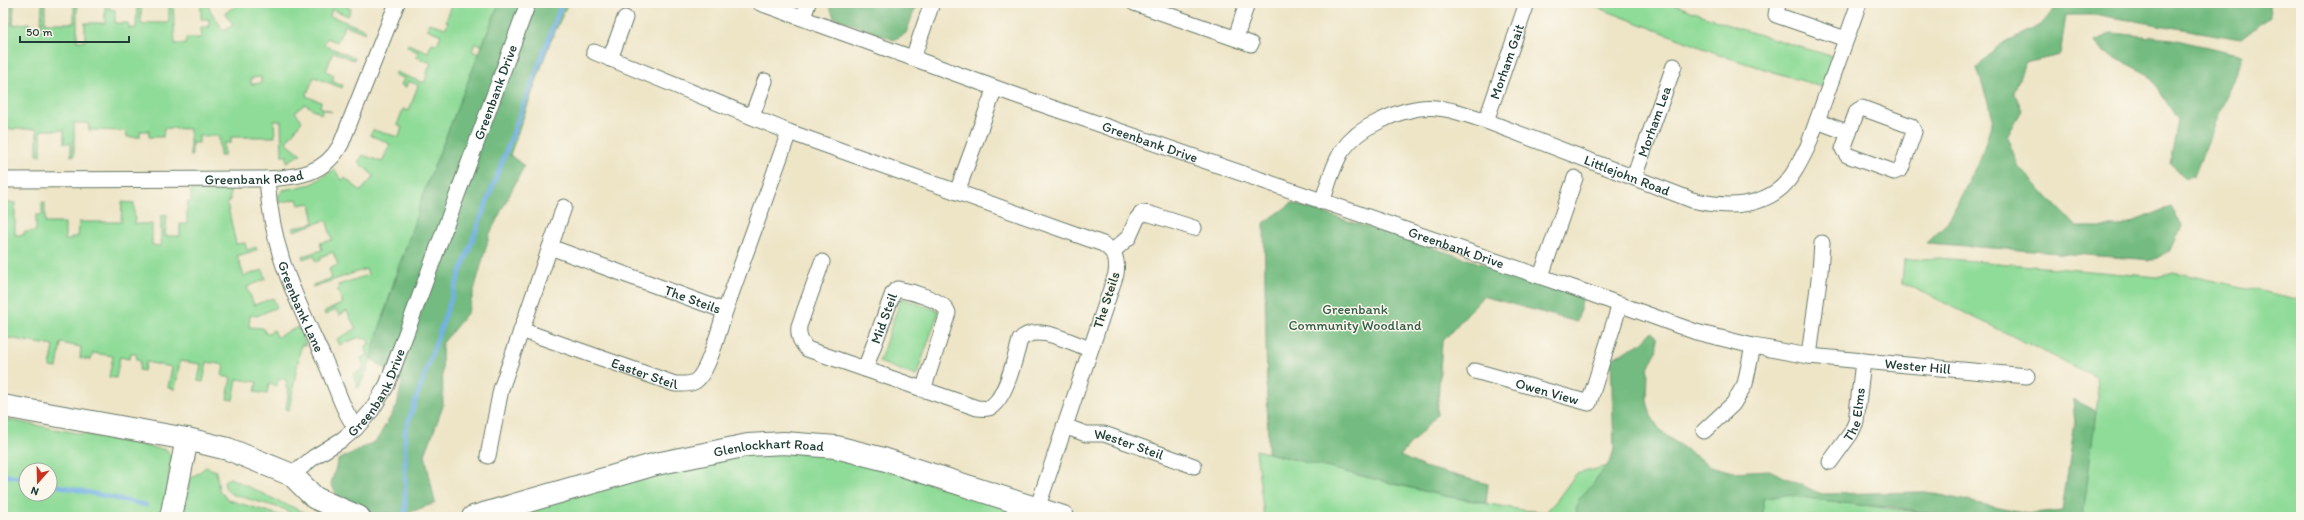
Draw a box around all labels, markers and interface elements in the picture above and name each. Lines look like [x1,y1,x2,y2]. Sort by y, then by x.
scale bar [20,18,129,44]
street label: Morham Gait [1486,22,1528,102]
text: 50 m [26,25,52,39]
street label: Greenbank Drive [470,42,521,142]
street label: Morham Lea [1634,83,1675,159]
street label: Greenbank Drive [1100,118,1200,167]
street label: Littlejohn Road [1582,151,1673,200]
street label: Greenbank Road [204,166,306,188]
street label: Greenbank Drive [1406,224,1507,272]
street label: Greenbank Lane [274,259,328,355]
street label: The Steils [1089,270,1124,331]
street label: The Steils [662,282,723,318]
street label: Mid Steil [867,291,901,346]
park label: Greenbank Community Woodland [1288,301,1422,334]
street label: Greenbank Drive [344,346,409,441]
street label: Easter Steil [609,354,678,393]
street label: Wester Hill [1884,355,1952,378]
street label: Owen View [1513,375,1581,409]
street label: The Elms [1840,387,1869,445]
street label: Wester Steil [1094,426,1166,464]
street label: Glenlockhart Road [712,435,825,461]
north arrow [18,462,58,502]
text: N [29,484,40,498]

